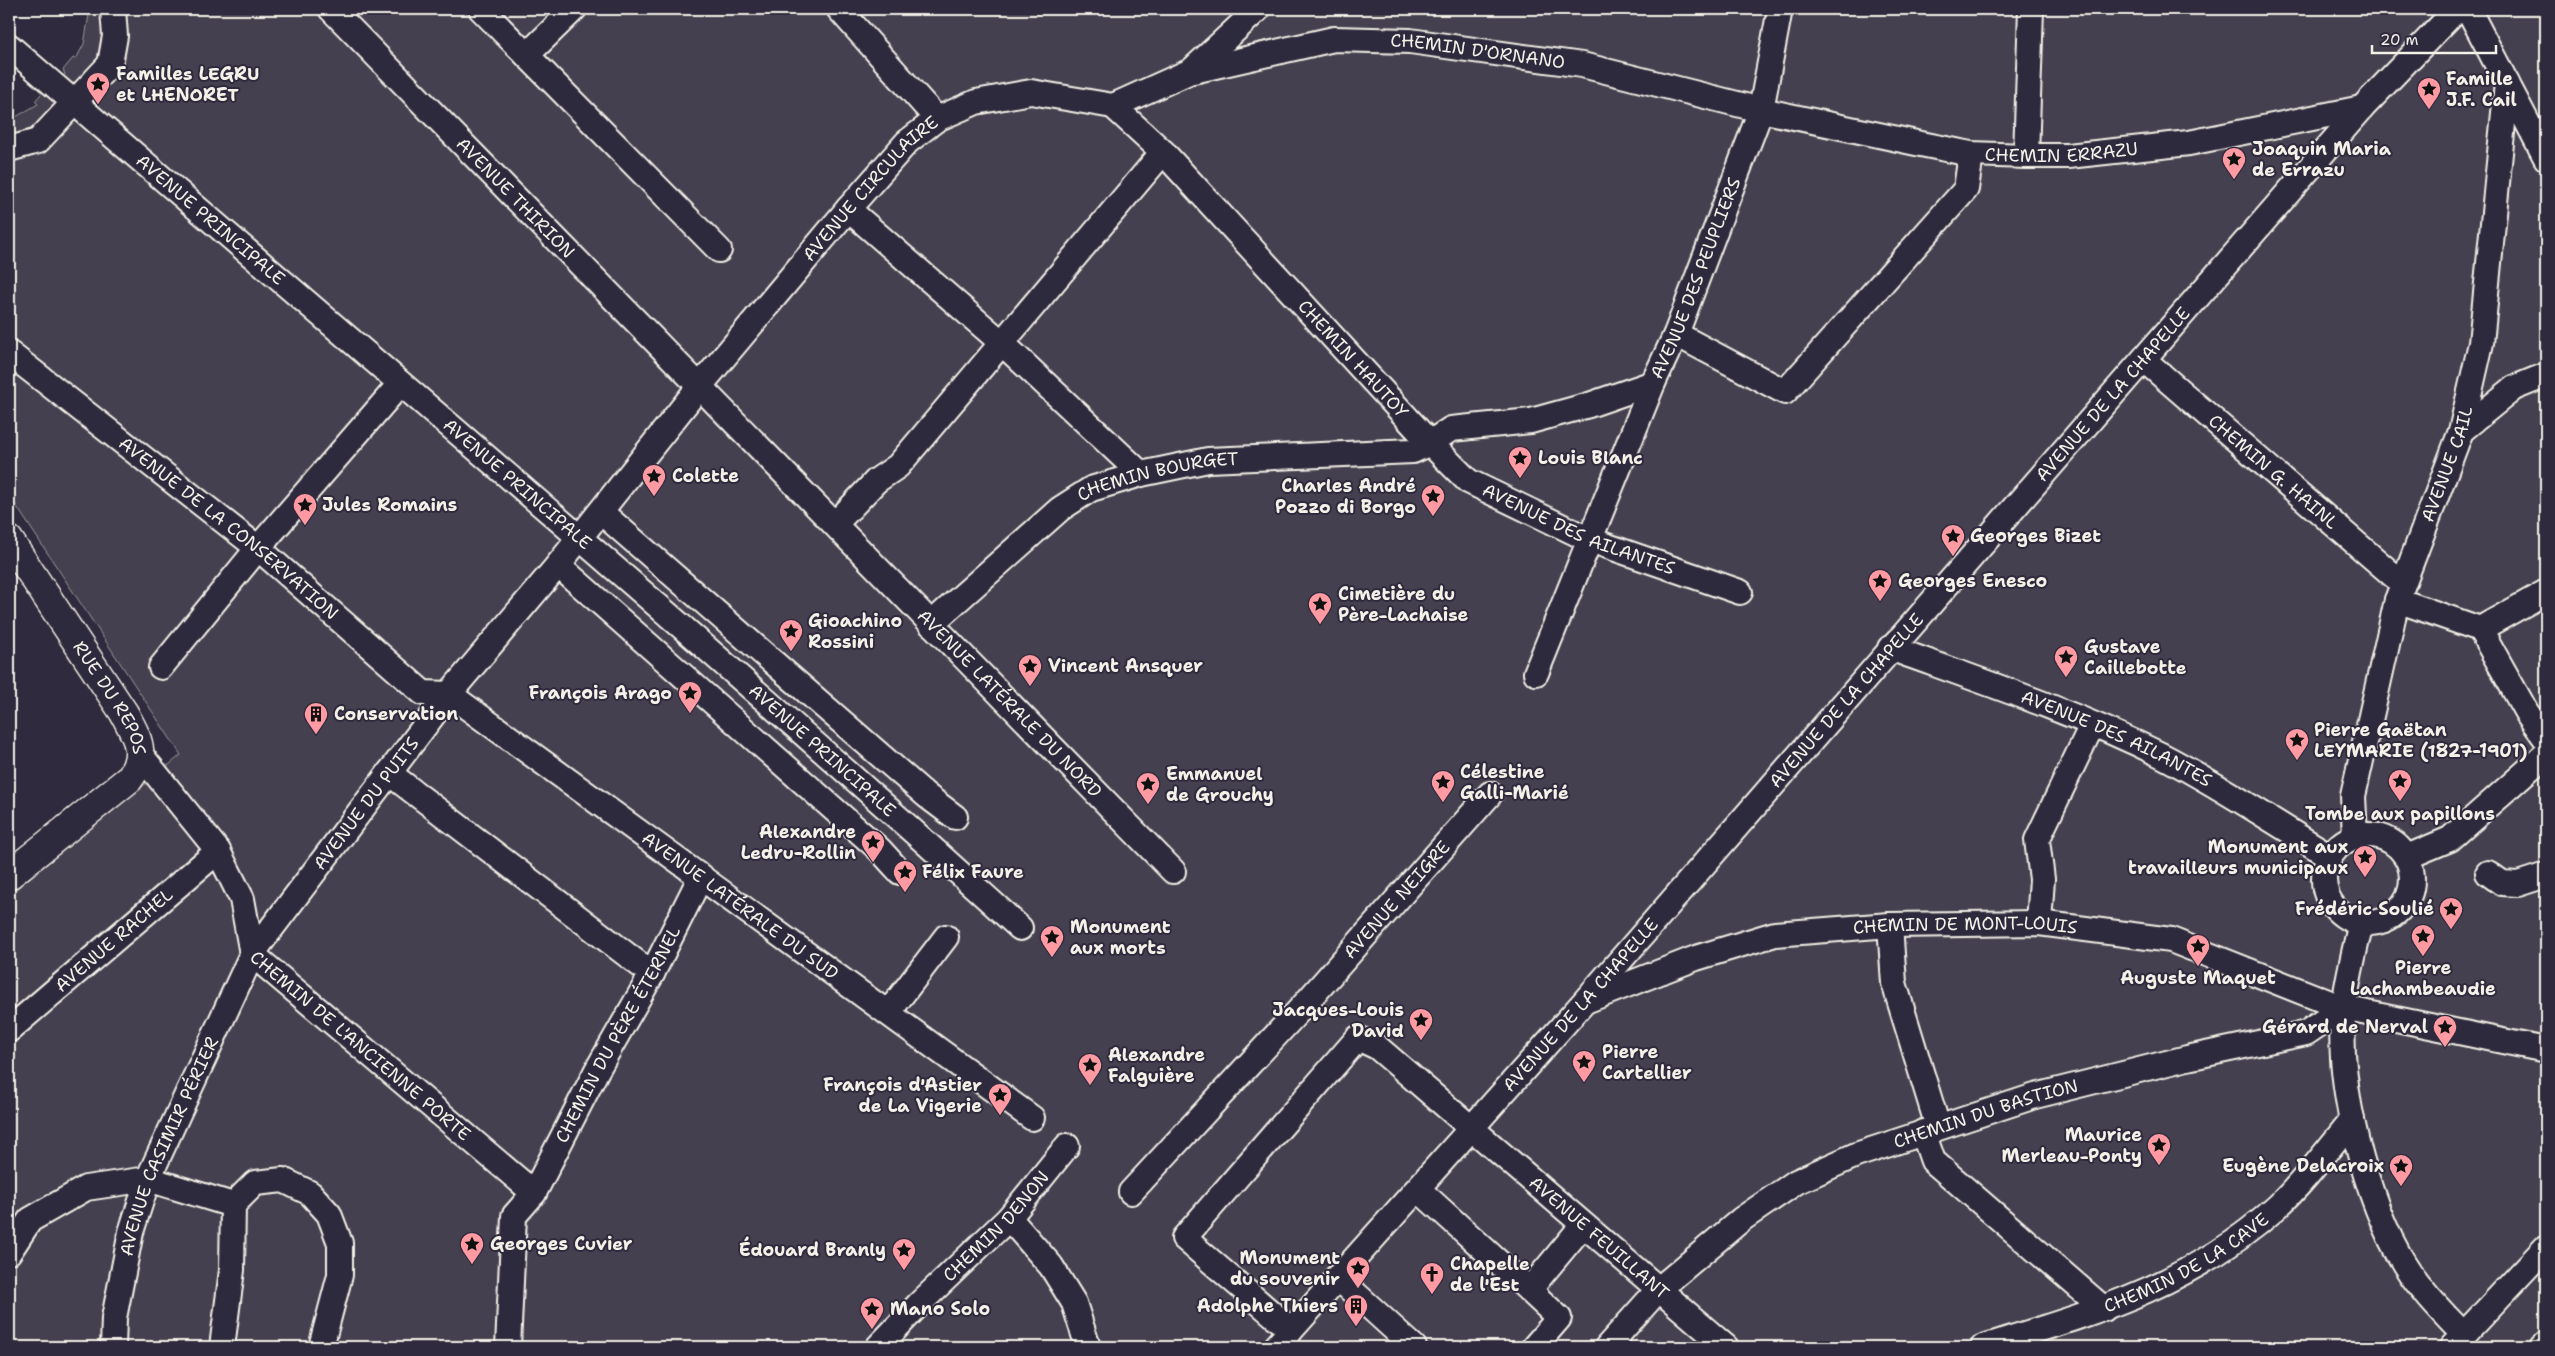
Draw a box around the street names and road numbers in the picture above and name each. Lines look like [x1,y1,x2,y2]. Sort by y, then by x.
street label: CHEMIN D'ORNANO [1390,28,1567,74]
street label: AVENUE CIRCULAIRE [797,110,943,266]
street label: AVENUE THIRION [451,132,580,264]
street label: CHEMIN ERRAZU [1984,137,2139,168]
street label: AVENUE PRINCIPALE [131,149,290,290]
street label: AVENUE DES PEUPLIERS [1645,174,1746,383]
street label: CHEMIN HAUTOY [1293,295,1414,424]
street label: AVENUE DE LA CHAPELLE [2030,302,2195,487]
street label: AVENUE CAIL [2416,404,2478,525]
street label: CHEMIN G. HAINL [2203,409,2343,535]
street label: AVENUE PRINCIPALE [438,413,597,555]
street label: AVENUE DE LA CONSERVATION [114,431,343,625]
street label: CHEMIN BOURGET [1072,447,1239,507]
street label: AVENUE DES AILANTES [1478,478,1678,581]
street label: AVENUE LATÉRALE DU NORD [912,604,1107,803]
street label: AVENUE DE LA CHAPELLE [1764,608,1929,793]
street label: RUE DU REPOS [67,636,151,755]
street label: AVENUE PRINCIPALE [744,679,901,822]
street label: AVENUE DES AILANTES [2018,685,2216,793]
street label: AVENUE DU PUITS [308,732,424,875]
street label: AVENUE LATÉRALE DU SUD [637,826,843,985]
street label: AVENUE NEIGRE [1338,836,1455,964]
street label: AVENUE RACHEL [50,883,178,998]
street label: CHEMIN DE MONT-LOUIS [1852,910,2079,940]
street label: AVENUE DE LA CHAPELLE [1497,913,1664,1097]
street label: CHEMIN DU PÈRE ÉTERNEL [550,922,686,1147]
street label: CHEMIN DE L'ANCIENNE PORTE [245,945,476,1146]
street label: AVENUE CASIMIR PÉRIER [115,1033,224,1258]
street label: CHEMIN DU BASTION [1890,1074,2081,1154]
street label: CHEMIN DENON [938,1166,1054,1287]
street label: AVENUE FEUILLANT [1524,1171,1674,1305]
street label: CHEMIN DE LA CAVE [2100,1207,2274,1318]

